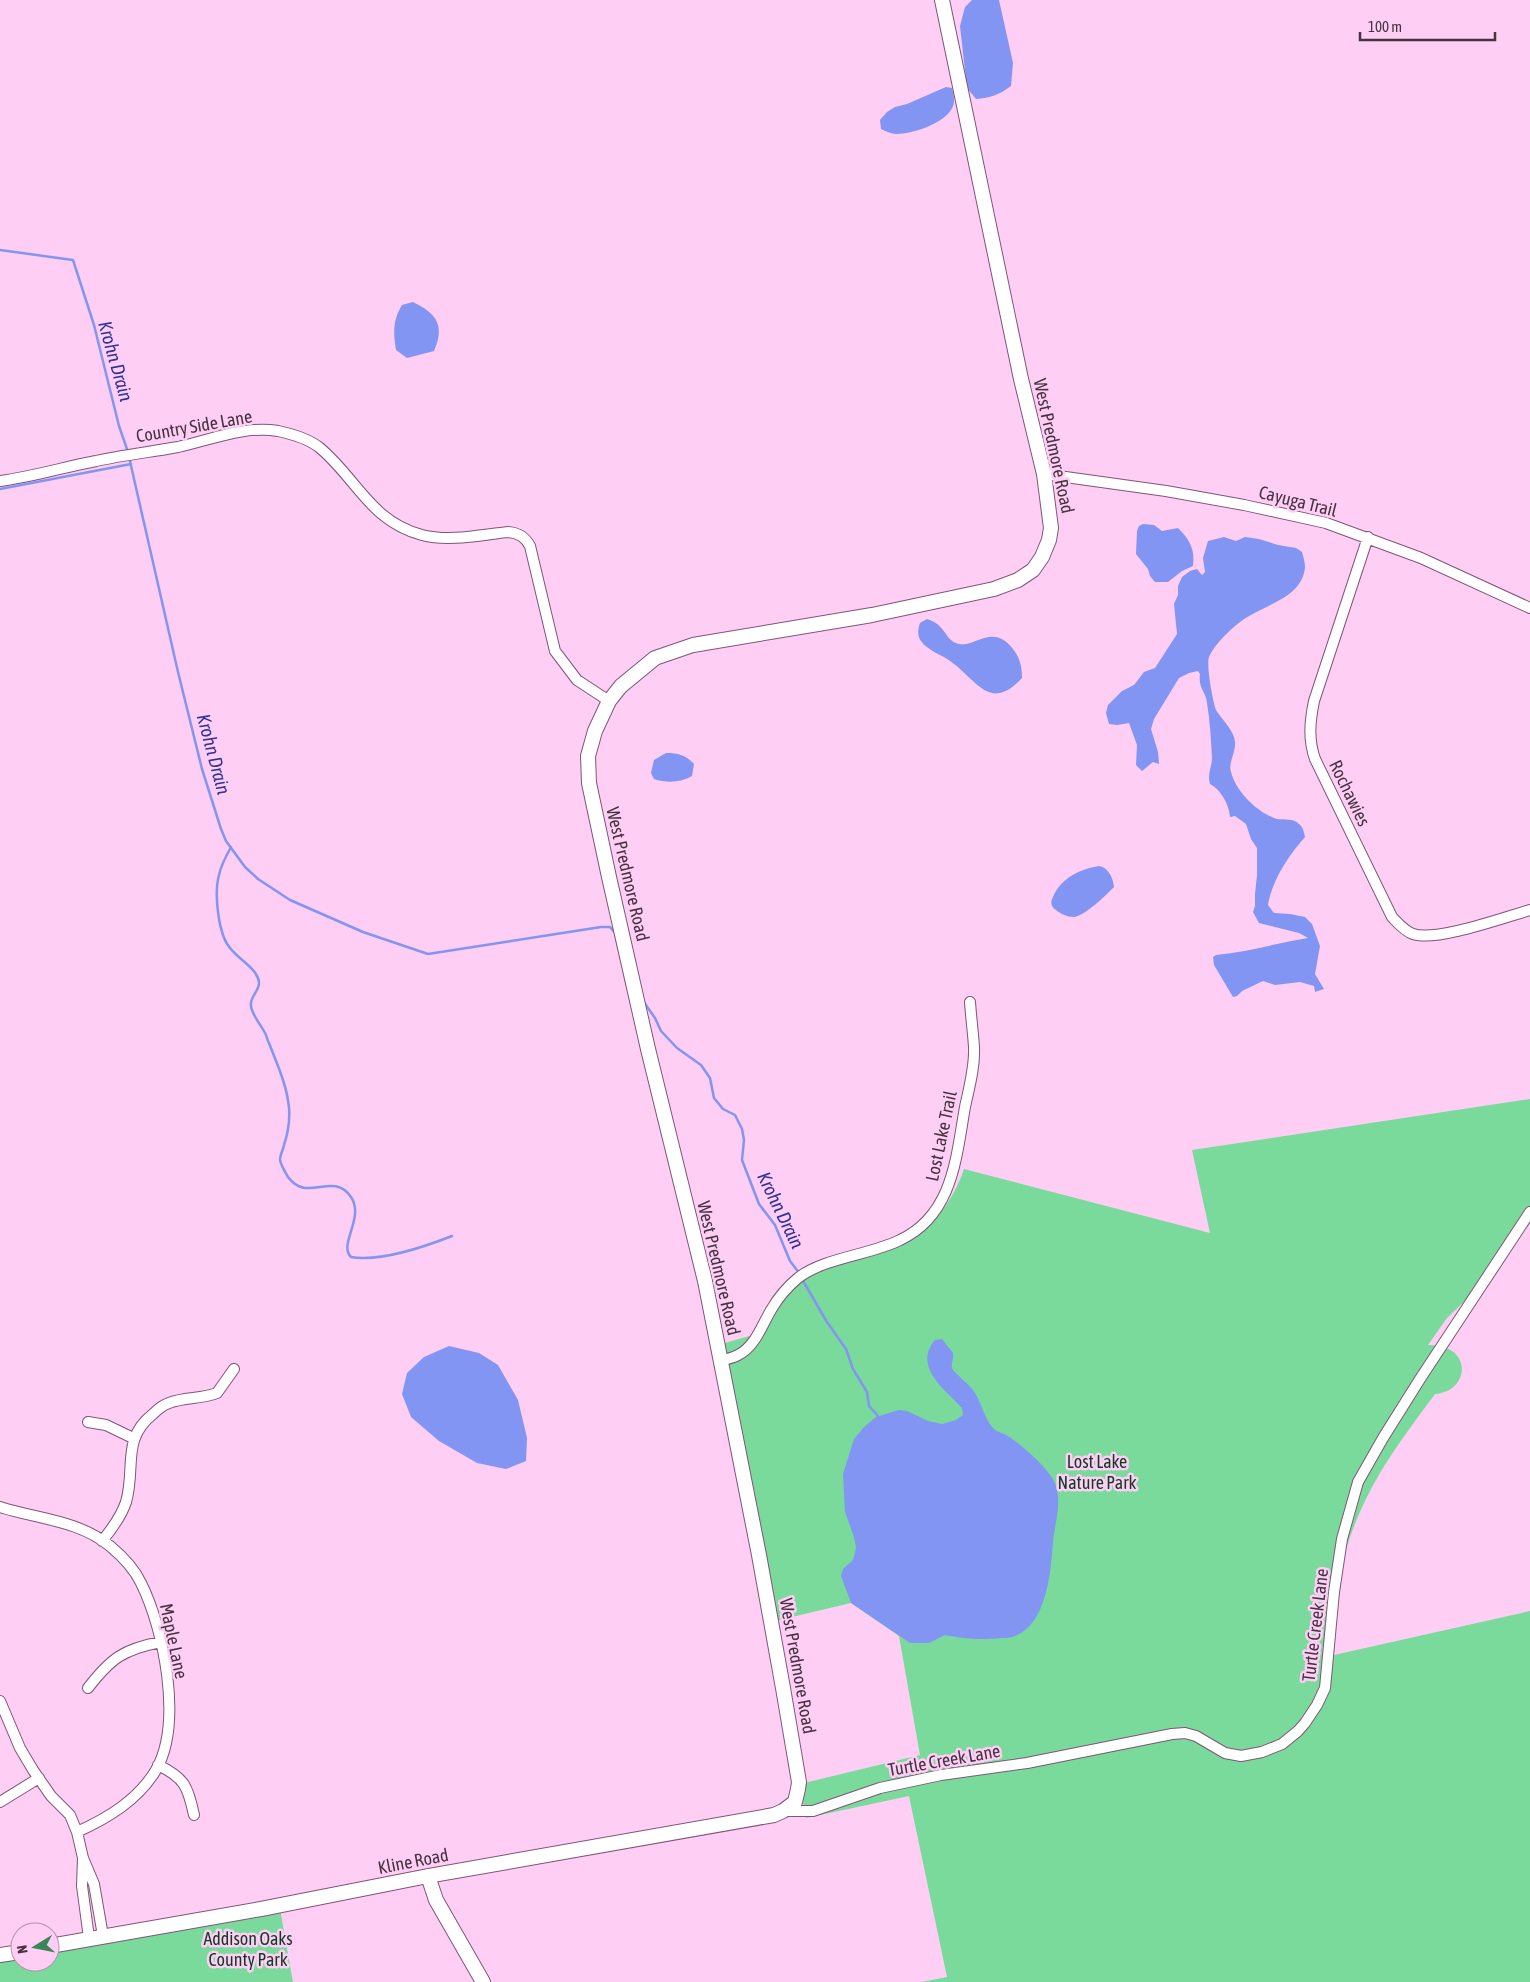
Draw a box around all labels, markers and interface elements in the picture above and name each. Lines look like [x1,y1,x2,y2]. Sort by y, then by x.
scale bar [1360,10,1495,42]
text: 100 m [1368,18,1402,35]
water label: Krohn Drain [94,318,138,404]
street label: West Predmore Road [1029,377,1079,515]
street label: Country Side Lane [134,405,254,447]
street label: Cayuga Trail [1257,481,1339,521]
water label: Krohn Drain [193,711,235,797]
street label: Rochawies [1325,757,1375,829]
street label: West Predmore Road [602,805,654,943]
street label: Lost Lake Trail [921,1089,961,1183]
water label: Krohn Drain [753,1168,809,1252]
street label: West Predmore Road [693,1199,745,1337]
park label: Lost Lake Nature Park [1058,1451,1137,1493]
street label: Turtle Creek Lane [1298,1567,1332,1683]
street label: West Predmore Road [776,1597,820,1735]
street label: Maple Lane [156,1601,192,1681]
street label: Turtle Creek Lane [886,1740,1002,1780]
street label: Kline Road [376,1844,450,1878]
north arrow [10,1922,60,1972]
park label: Addison Oaks County Park [203,1928,293,1970]
text: N [14,1944,31,1955]

